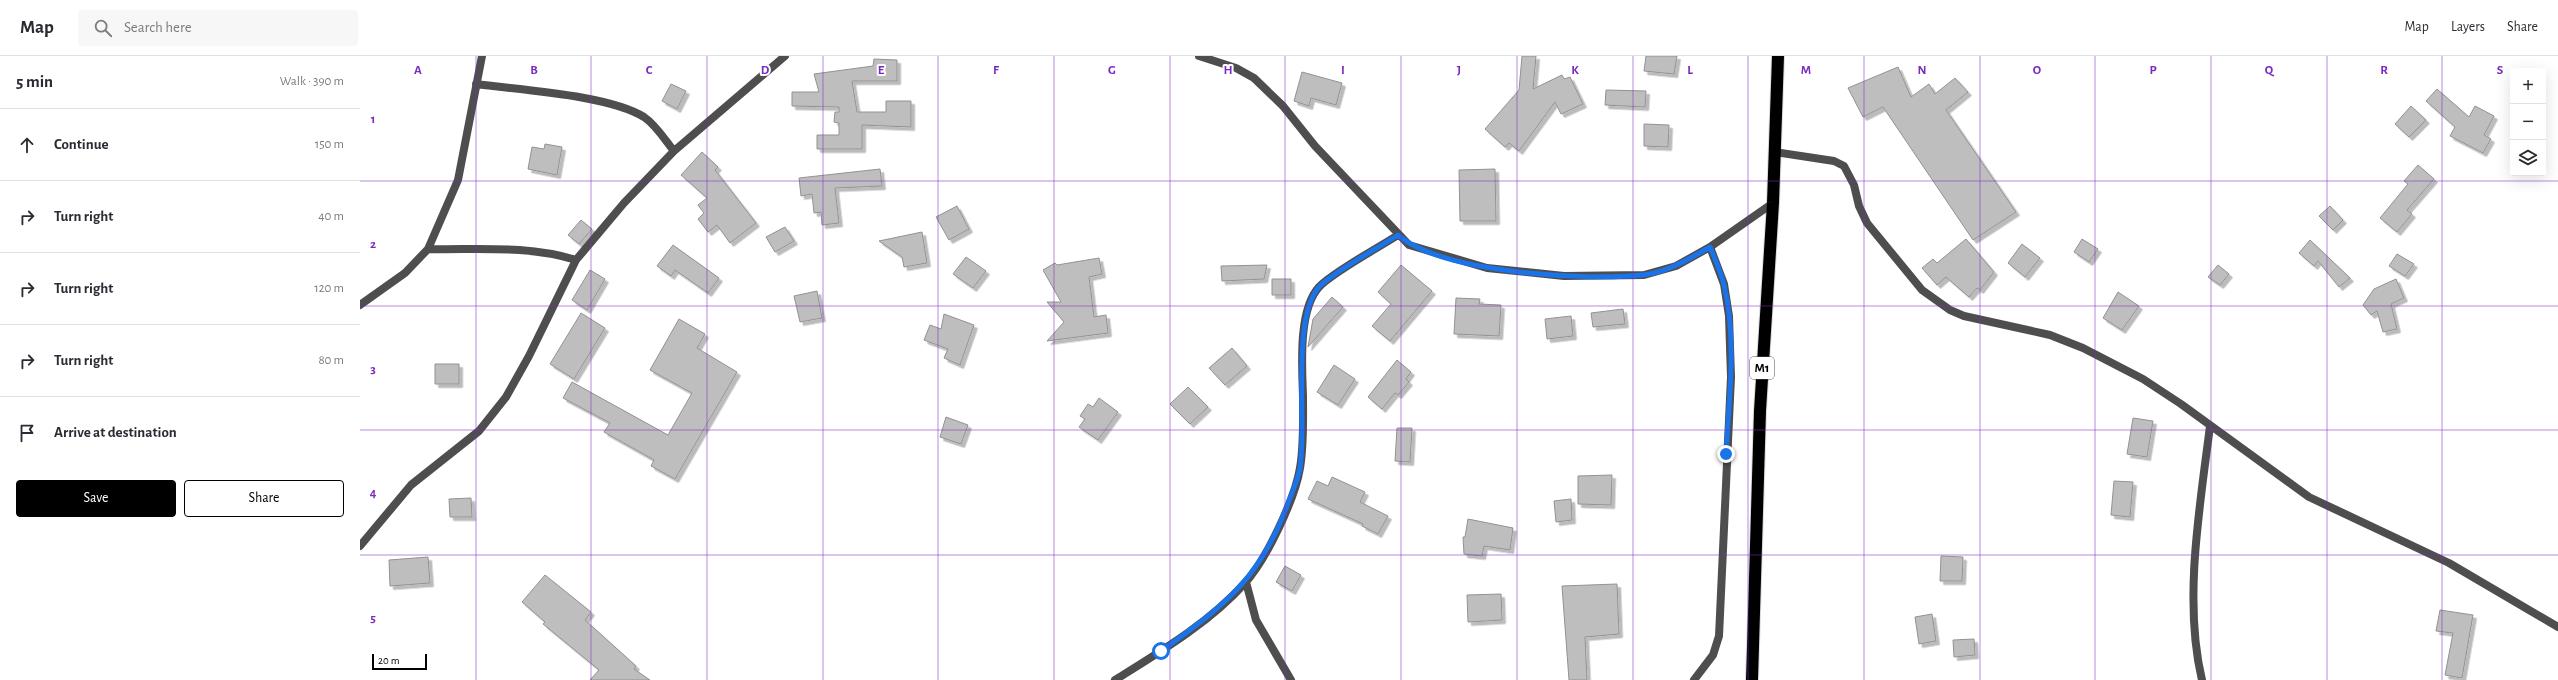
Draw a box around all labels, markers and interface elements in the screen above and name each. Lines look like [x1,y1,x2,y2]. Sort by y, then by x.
search box [78,10,358,46]
icon: search [92,17,114,39]
text: Map [20,18,54,37]
text: Search here [124,20,192,35]
text: Map [2404,20,2429,34]
text: Layers [2451,20,2485,34]
text: Share [2507,20,2538,34]
text: A [414,64,422,77]
text: B [530,64,538,77]
text: C [646,64,653,77]
text: D [761,64,770,77]
text: E [878,64,885,77]
text: F [993,64,1000,77]
text: G [1108,64,1116,77]
text: H [1223,64,1233,77]
text: I [1341,64,1345,77]
text: J [1457,64,1461,77]
text: K [1571,64,1579,77]
text: L [1687,64,1693,77]
text: M [1801,64,1811,77]
text: N [1917,64,1927,77]
text: O [2033,64,2042,77]
text: P [2149,64,2157,77]
text: Q [2265,64,2275,77]
text: R [2380,64,2388,77]
text: S [2497,64,2504,77]
map controls [2510,68,2546,176]
button: + [2510,68,2546,104]
text: 5 min [16,73,53,90]
text: Walk · 390 m [280,75,344,88]
button: − [2510,104,2546,140]
text: 1 [371,113,375,126]
icon: ahead [16,134,38,156]
text: Continue [54,137,109,152]
text: 150 m [315,138,344,151]
button: layers [2510,140,2546,176]
icon: right [16,206,38,228]
text: Turn right [54,209,113,224]
text: 40 m [318,210,344,223]
text: 2 [370,238,376,251]
icon: right [16,278,38,300]
text: Turn right [54,281,113,296]
text: 120 m [314,282,344,295]
icon: right [16,350,38,372]
text: Turn right [54,353,113,368]
text: 80 m [318,354,344,367]
road number: M1 [1750,357,1774,379]
text: 3 [370,363,376,376]
icon: arrive [16,422,38,444]
text: Arrive at destination [54,425,177,440]
route end [1717,445,1735,463]
button: Save [16,480,176,517]
button: Share [184,480,344,517]
text: 4 [370,487,377,500]
text: 5 [370,612,376,625]
route start [1152,642,1170,660]
scale bar [372,652,427,671]
text: 20 m [378,655,399,666]

